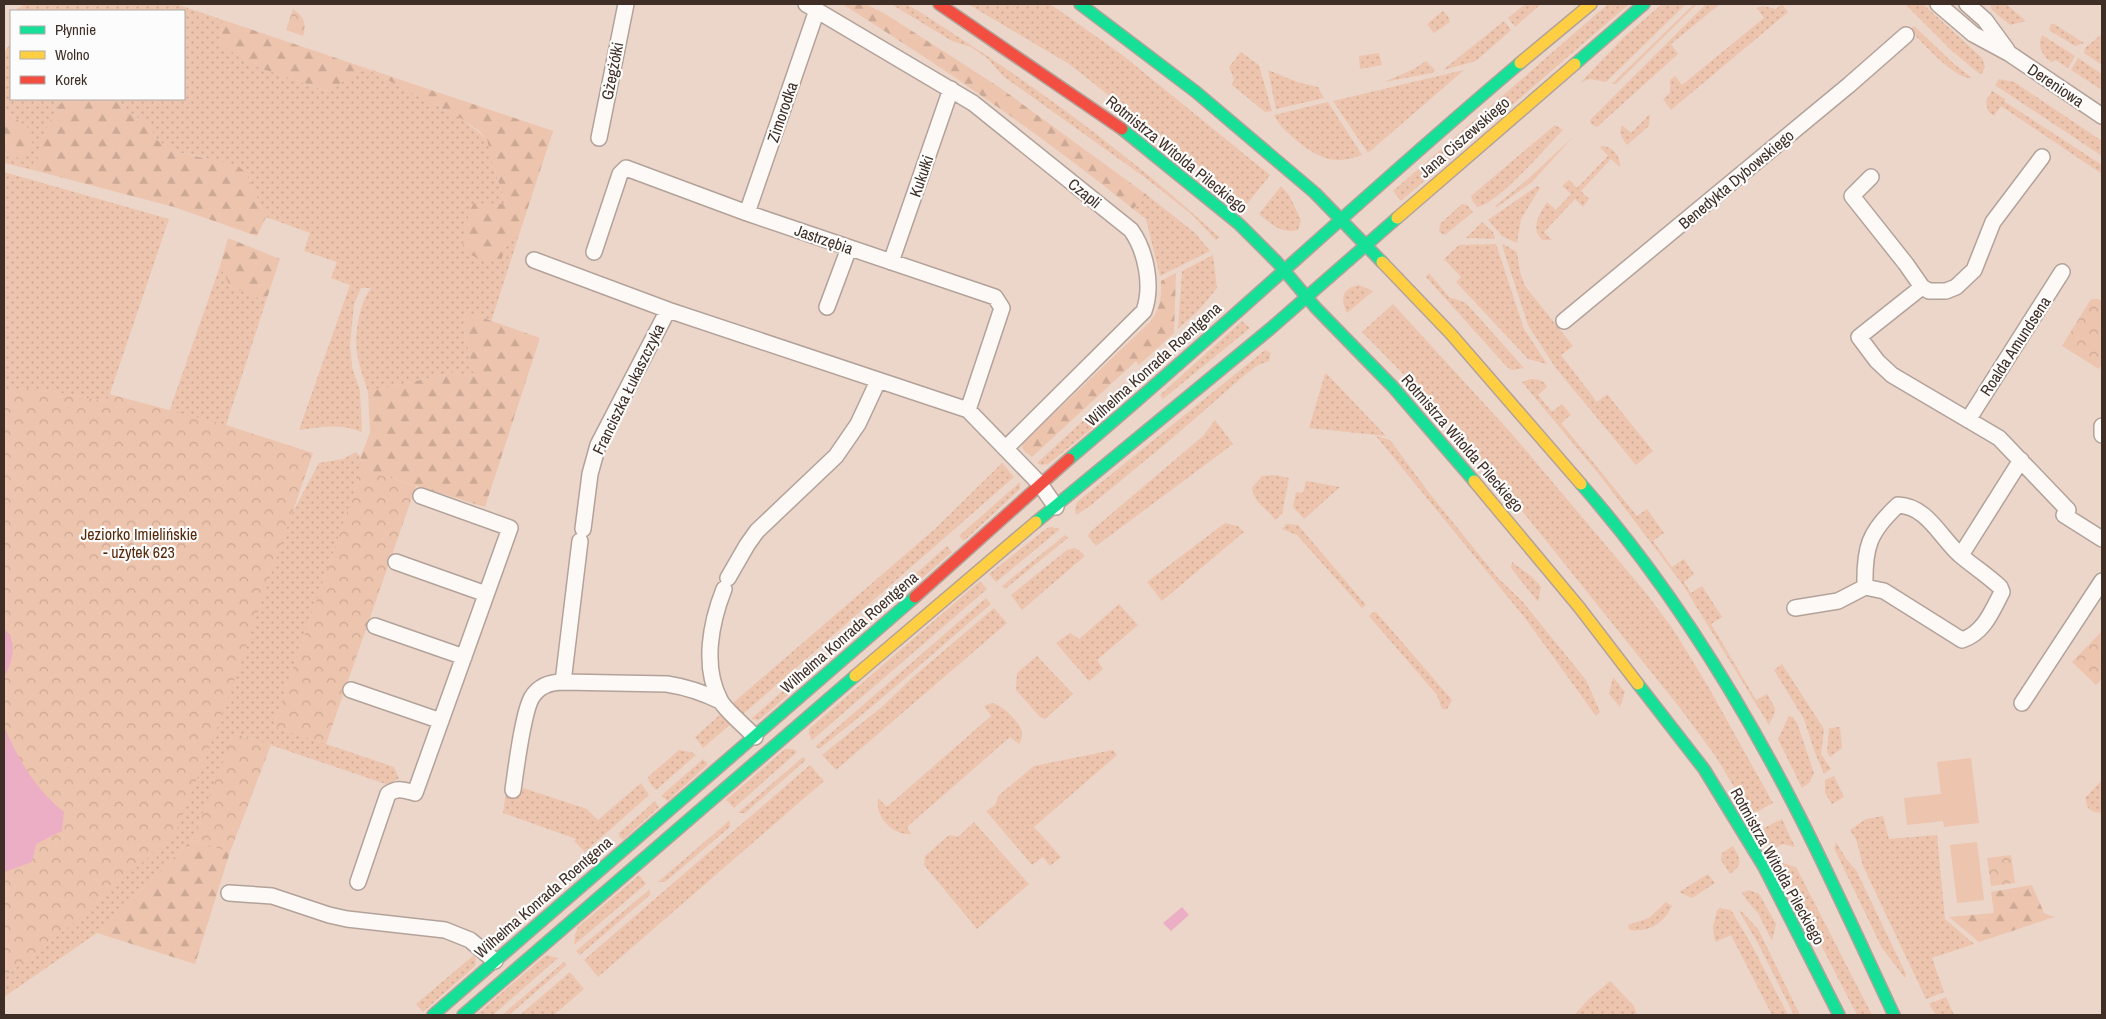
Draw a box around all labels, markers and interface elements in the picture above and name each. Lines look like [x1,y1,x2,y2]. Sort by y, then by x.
legend [10,10,185,100]
text: Płynnie [55,19,96,40]
street label: Gżegżółki [596,40,628,102]
text: Wolno [55,44,90,65]
street label: Dereniowa [2024,58,2089,112]
text: Korek [55,69,88,90]
street label: Zimorodka [761,78,803,145]
street label: Rotmistrza Witolda Pileckiego [1102,90,1252,218]
street label: Jana Ciszewskiego [1414,91,1514,183]
street label: Benedykta Dybowskiego [1674,124,1798,234]
street label: Kukułki [904,152,938,200]
street label: Czapli [1064,173,1106,213]
street label: Jastrzębia [792,219,857,259]
street label: Roalda Amundsena [1975,291,2056,400]
street label: Wilhelma Konrada Roentgena [1080,297,1226,431]
street label: Franciszka Łukaszczyka [587,319,670,458]
street label: Rotmistrza Witolda Pileckiego [1397,369,1529,517]
park label: Jeziorko Imielińskie - użytek 623 [81,523,197,563]
street label: Wilhelma Konrada Roentgena [775,566,923,698]
street label: Rotmistrza Witolda Pileckiego [1726,783,1830,949]
street label: Wilhelma Konrada Roentgena [469,831,617,963]

